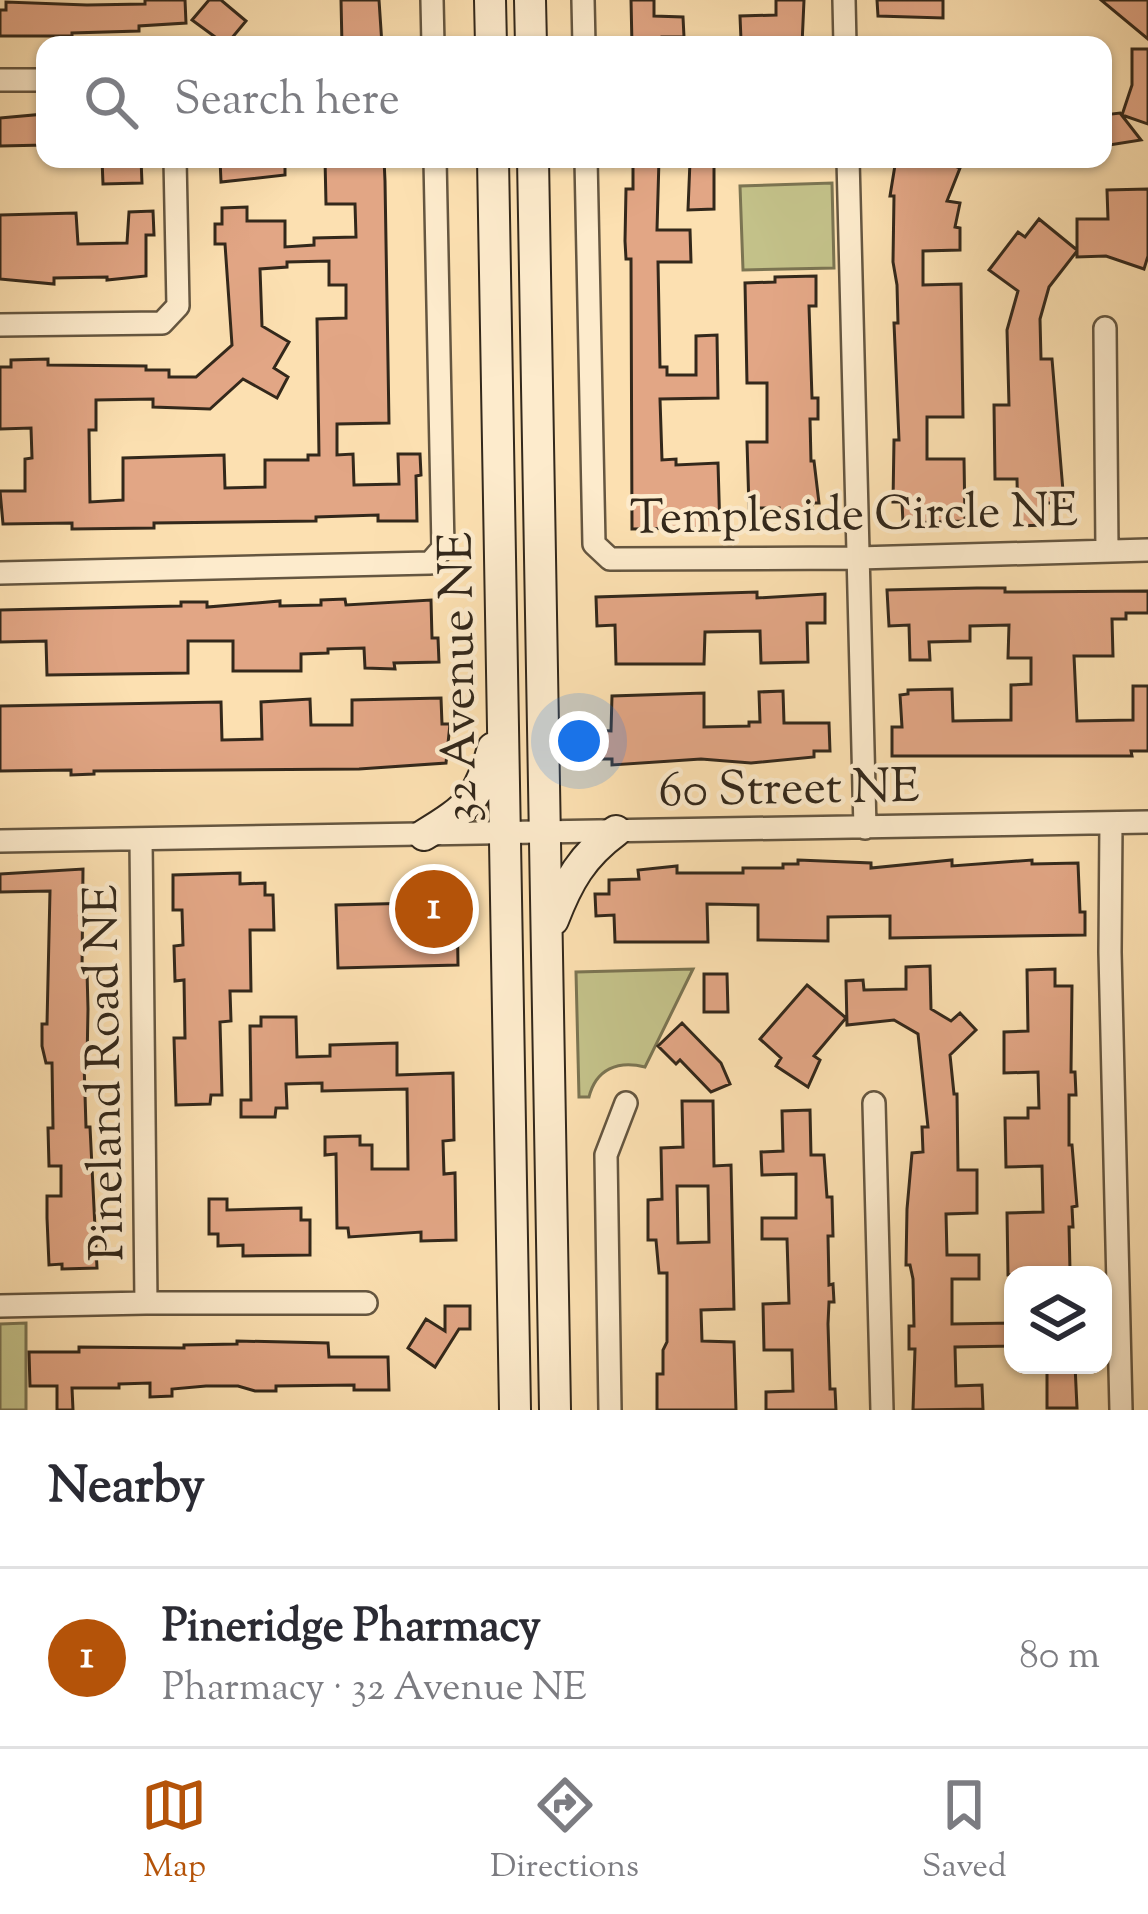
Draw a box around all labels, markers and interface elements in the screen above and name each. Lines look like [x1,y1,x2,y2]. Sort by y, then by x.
search box [36,36,1112,168]
icon: search [78,69,144,135]
text: Search here [174,70,400,135]
street label: Templeside Circle NE [630,479,1079,556]
street label: 32 Avenue NE [424,531,499,822]
your location [549,711,609,771]
street label: 60 Street NE [658,755,920,828]
pin: 1 [395,864,473,954]
street label: Pineland Road NE [70,884,145,1262]
map controls [1004,1266,1112,1374]
button: layers [1004,1266,1112,1374]
text: Nearby [48,1452,205,1525]
text: Pineridge Pharmacy [162,1597,541,1662]
text: 1 [80,1630,94,1686]
text: 80 m [1019,1630,1100,1686]
text: Pharmacy · 32 Avenue NE [162,1662,587,1718]
tab: Map [141,1772,207,1892]
tab: Directions [490,1772,639,1892]
tab: Saved [922,1772,1007,1892]

